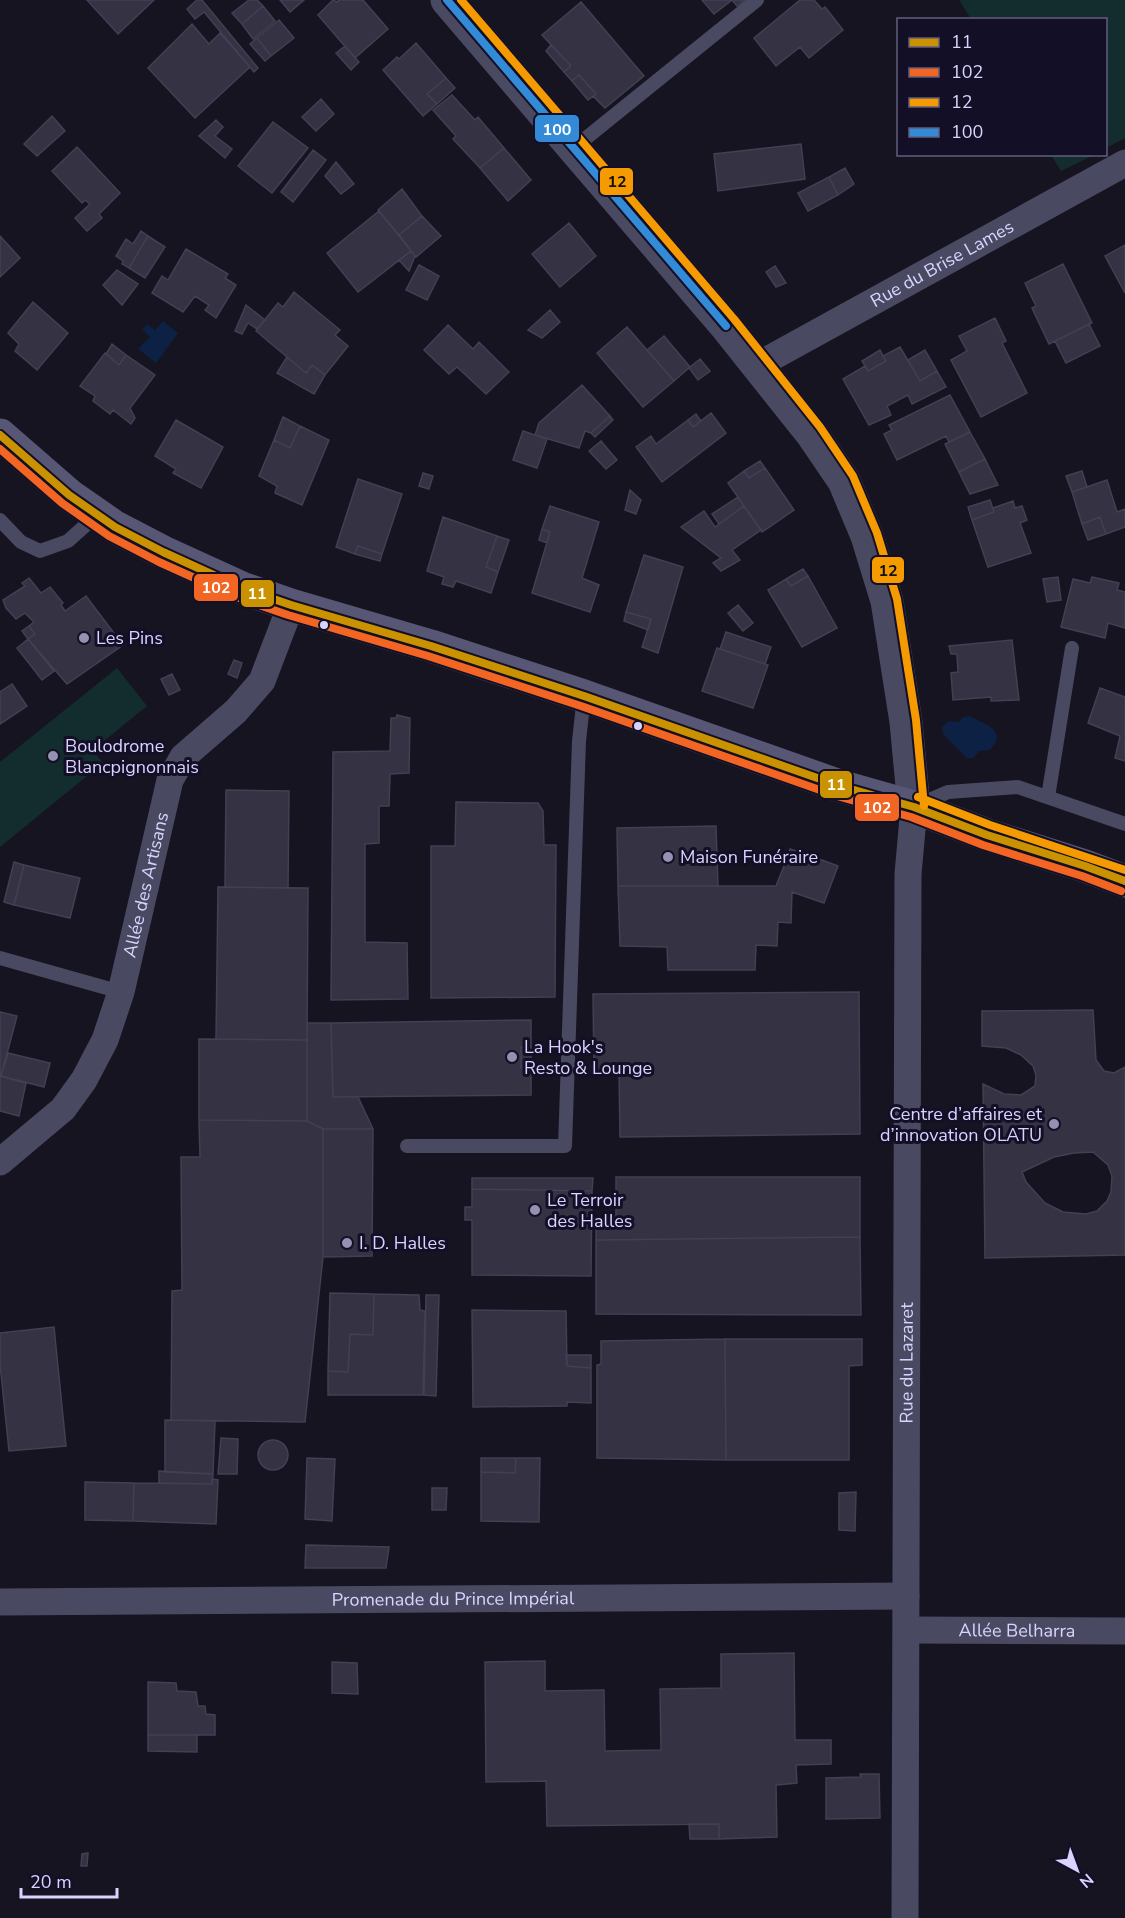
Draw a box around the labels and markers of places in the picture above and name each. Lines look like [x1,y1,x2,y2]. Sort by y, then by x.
unlabelled marker [318,619,330,631]
place label: Les Pins [96,626,163,650]
marker: Les Pins [77,631,91,645]
unlabelled marker [632,720,644,732]
place label: Boulodrome Blancpignonnais [65,734,199,779]
marker: Boulodrome Blancpignonnais [46,749,60,763]
place label: Maison Funéraire [680,845,818,869]
marker: Maison Funéraire [661,850,675,864]
place label: La Hook's Resto & Lounge [524,1035,652,1080]
marker: La Hook's Resto & Lounge [505,1050,519,1064]
place label: Centre d’affaires et d’innovation OLATU [880,1102,1043,1147]
marker: Centre d’affaires et d’innovation OLATU [1047,1117,1061,1131]
place label: Le Terroir des Halles [547,1188,632,1233]
marker: Le Terroir des Halles [528,1203,542,1217]
place label: I. D. Halles [359,1231,446,1255]
marker: I. D. Halles [340,1236,354,1250]

